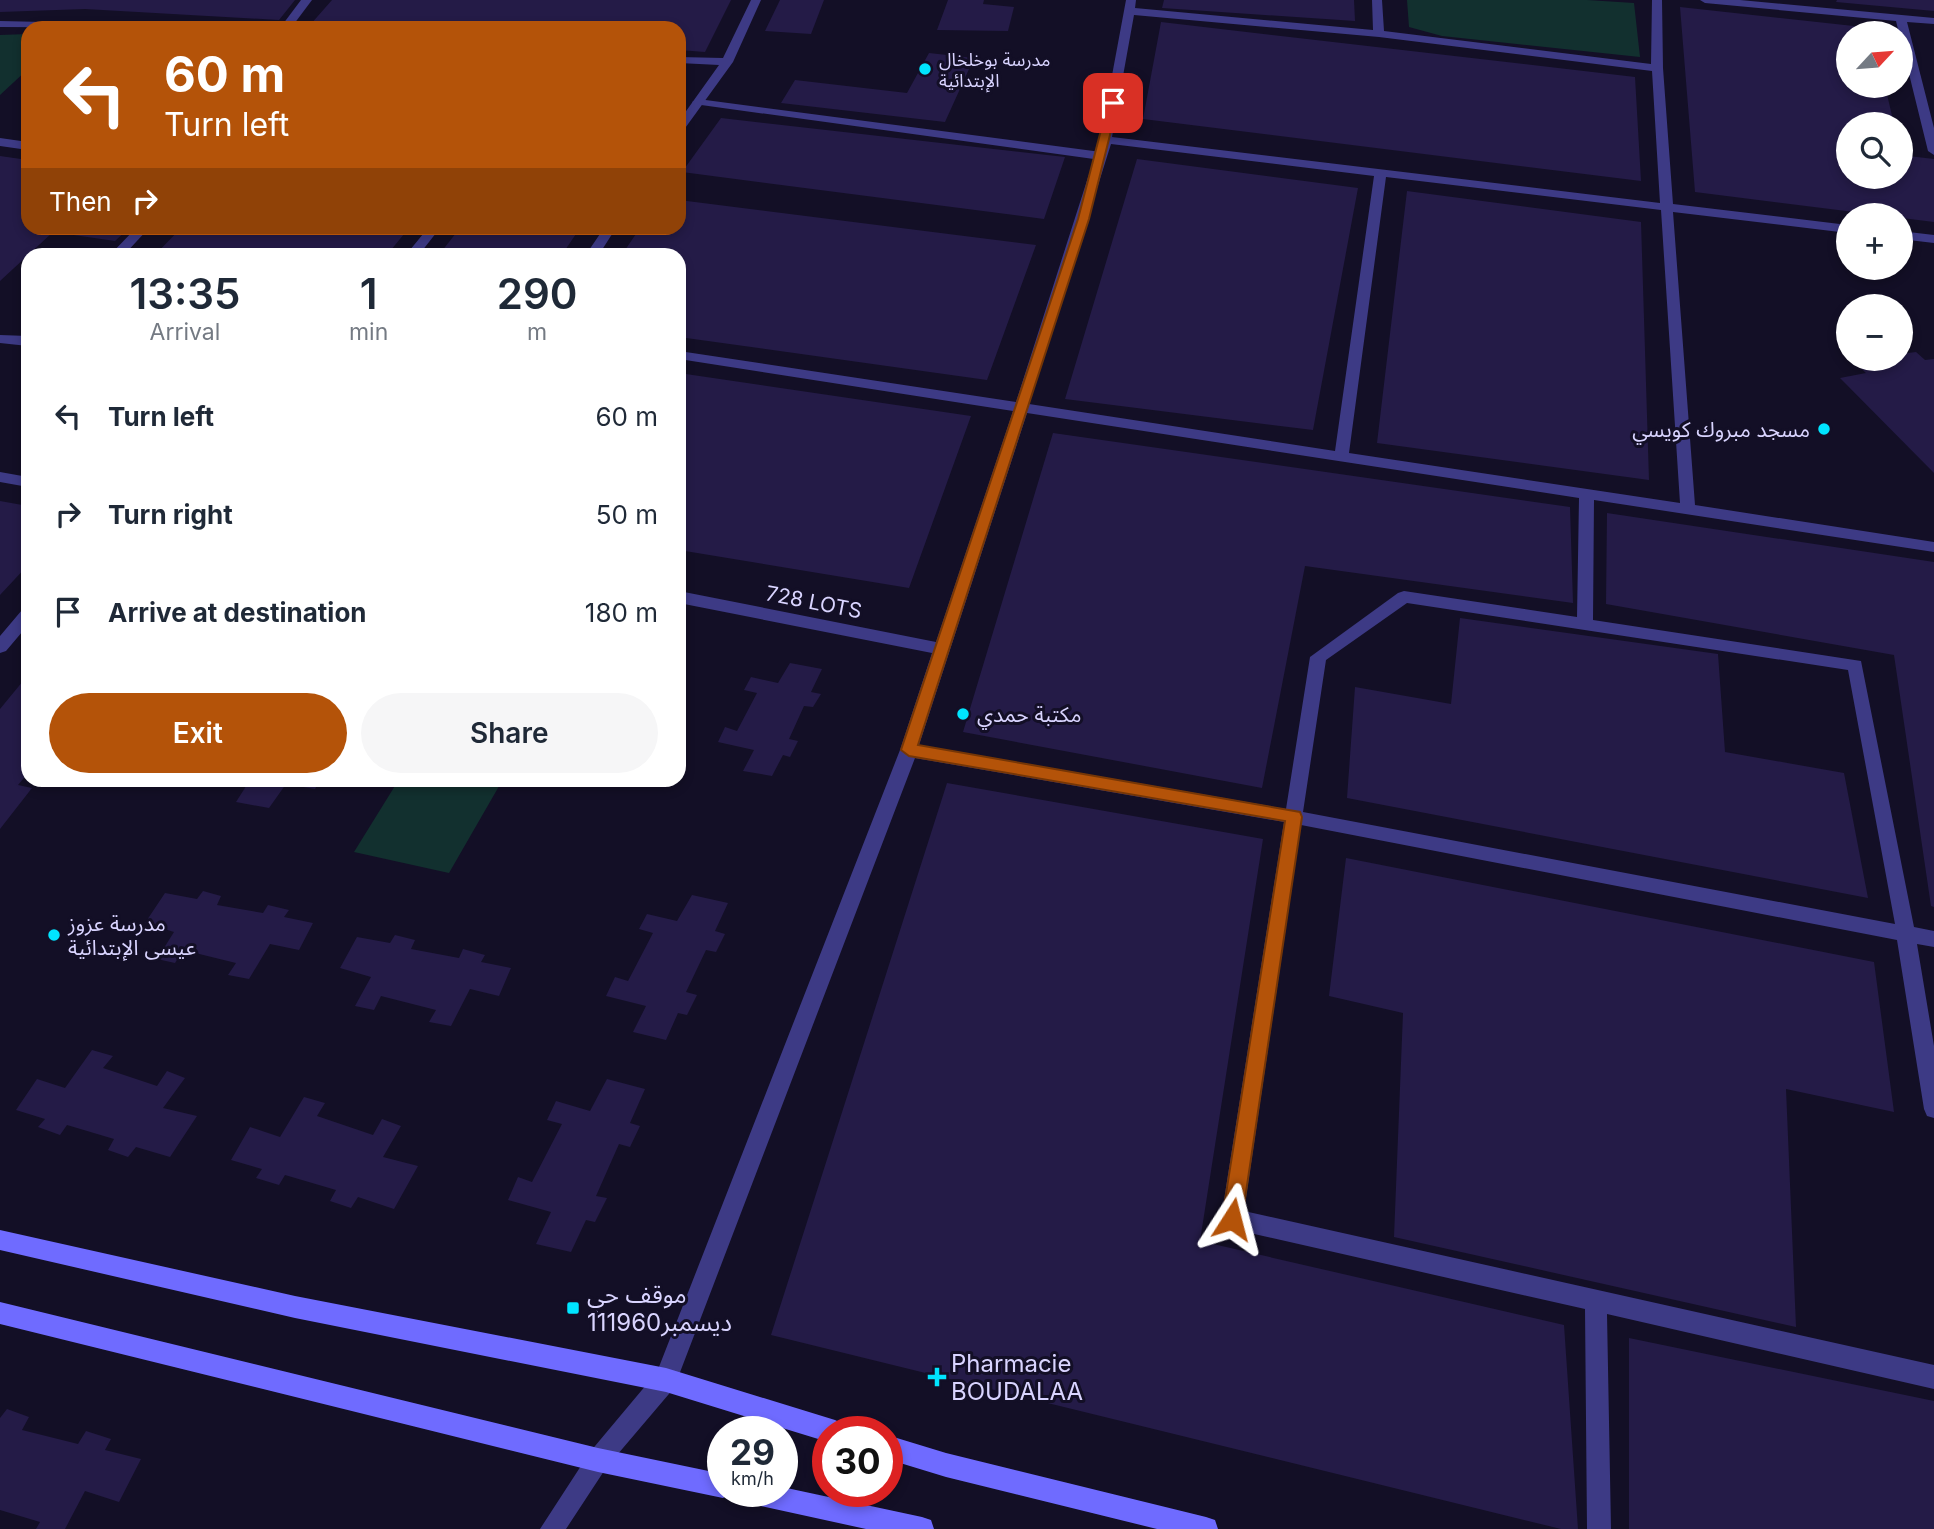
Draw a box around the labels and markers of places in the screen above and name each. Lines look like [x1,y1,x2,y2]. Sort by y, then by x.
place label: مدرسة بوخلخال الإبتدائية [939,49,1051,93]
marker: مدرسة بوخلخال الإبتدائية [917,61,933,77]
pin [1083,73,1143,133]
place label: مسجد مبروك كويسي [1632,417,1810,445]
marker: مسجد مبروك كويسي [1816,421,1832,437]
place label: مكتبة حمدي [977,702,1081,730]
marker: مكتبة حمدي [955,706,971,722]
place label: مدرسة عزوز عيسى الإبتدائية [67,911,196,961]
marker: مدرسة عزوز عيسى الإبتدائية [46,927,62,943]
place label: موقف حي 11ديسمبر1960 [587,1280,732,1337]
marker: موقف حي 11ديسمبر1960 [565,1300,581,1316]
place label: Pharmacie BOUDALAA [951,1349,1083,1406]
marker: Pharmacie BOUDALAA [929,1369,945,1385]

